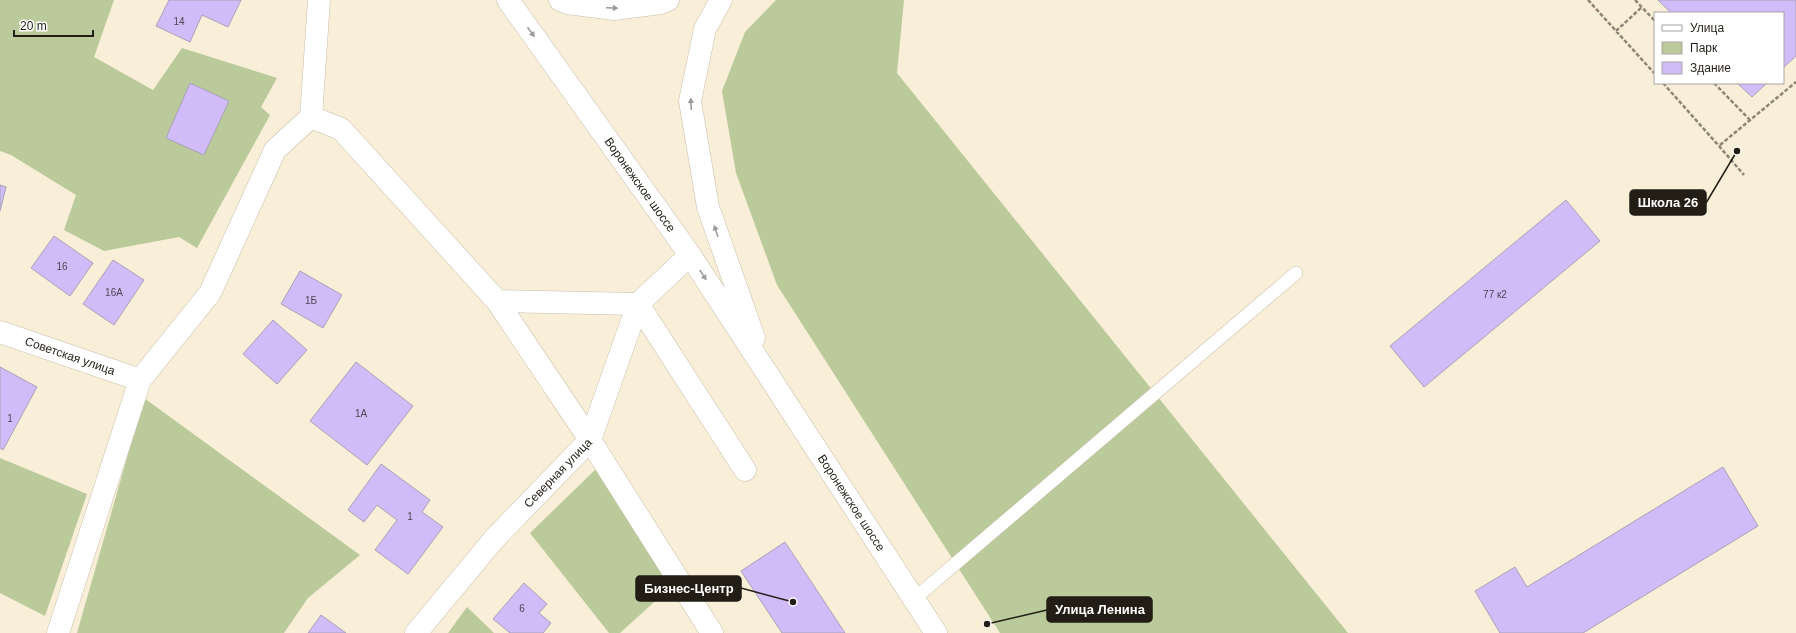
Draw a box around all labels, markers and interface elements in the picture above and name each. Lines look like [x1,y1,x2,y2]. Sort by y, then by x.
one-way arrow [606,5,619,11]
scale bar [14,12,93,38]
legend [1654,12,1784,84]
house number: 14 [173,16,185,27]
text: 20 m [20,19,47,33]
text: Улица [1690,21,1724,35]
one-way arrow [527,26,535,37]
text: Парк [1690,41,1718,55]
text: Здание [1690,61,1731,75]
one-way arrow [688,97,694,110]
street label: Воронежское шоссе [602,135,678,235]
callout: Школа 26 [1630,190,1706,215]
text: Школа 26 [1638,195,1698,210]
one-way arrow [713,225,719,237]
house number: 16 [56,261,68,272]
one-way arrow [699,270,707,280]
house number: 16А [105,287,123,298]
house number: 77 к2 [1483,289,1507,300]
house number: 1Б [305,295,317,306]
street label: Советская улица [23,334,117,378]
house number: 1А [355,408,367,419]
house number: 1 [7,413,13,424]
street label: Северная улица [521,435,595,511]
street label: Воронежское шоссе [815,452,888,554]
house number: 1 [407,511,413,522]
callout: Бизнес-Центр [636,576,741,601]
text: Бизнес-Центр [644,581,734,596]
callout: Улица Ленина [1047,597,1152,622]
text: Улица Ленина [1055,602,1146,617]
house number: 6 [519,603,525,614]

